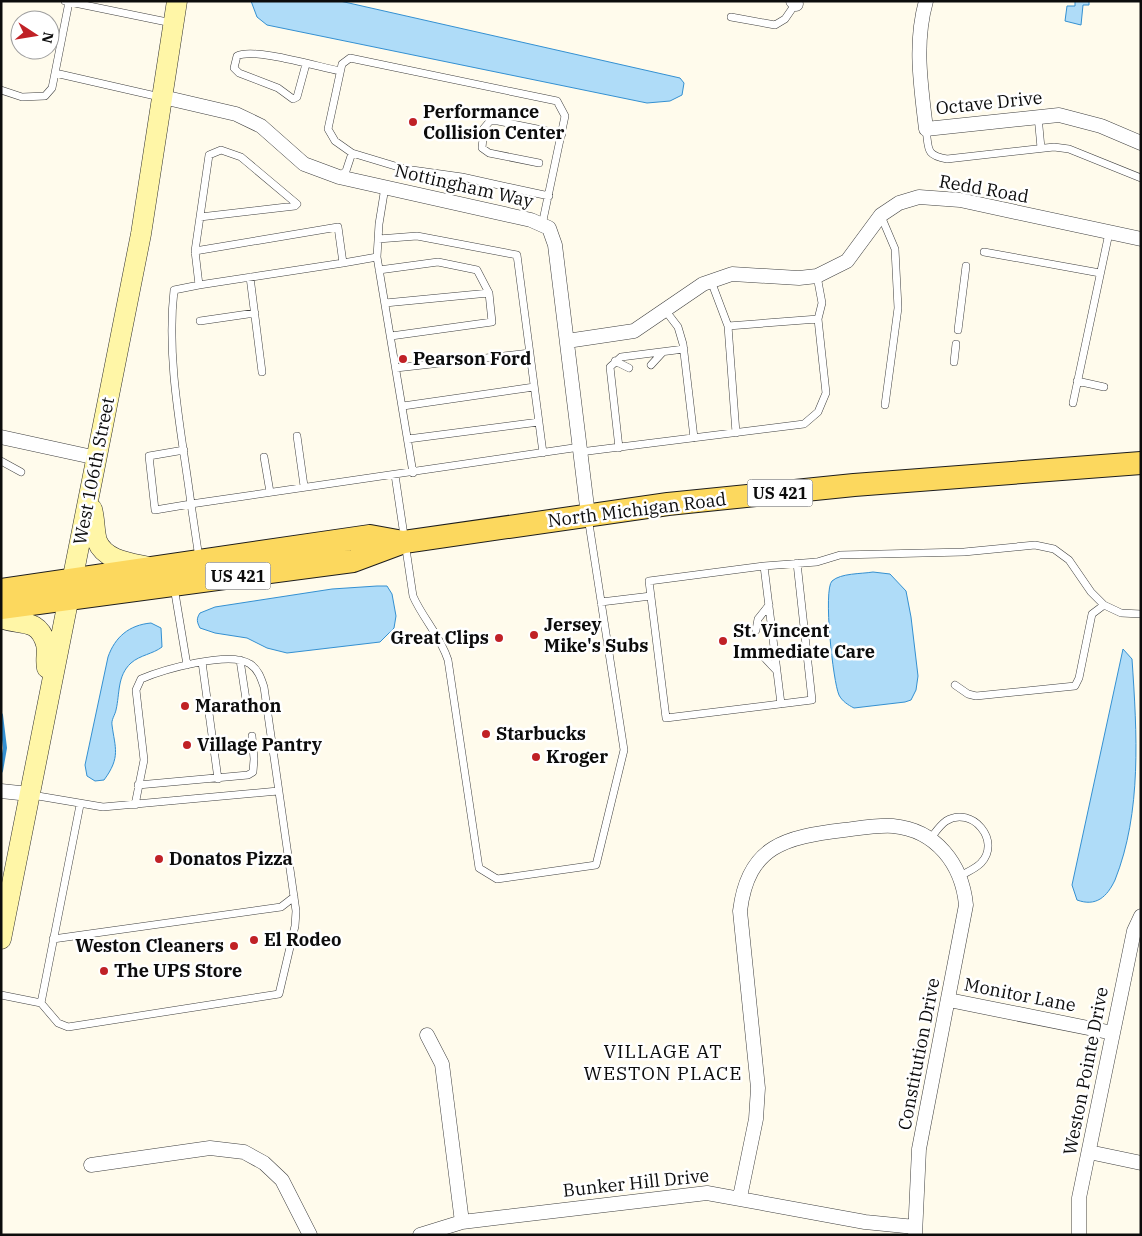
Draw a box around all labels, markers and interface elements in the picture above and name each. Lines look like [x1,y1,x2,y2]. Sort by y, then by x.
north arrow [10,10,60,60]
text: N [38,30,58,45]
street label: Octave Drive [935,85,1043,120]
place label: Performance Collision Center [423,100,565,144]
marker: Performance Collision Center [407,116,419,128]
street label: Nottingham Way [393,158,536,213]
street label: Redd Road [937,169,1031,208]
place label: Pearson Ford [413,347,531,370]
marker: Pearson Ford [397,353,409,365]
street label: West 106th Street [68,395,119,547]
road number: US 421 [748,479,812,506]
street label: North Michigan Road [546,487,728,532]
road number: US 421 [206,562,270,590]
place label: Jersey Mike's Subs [544,613,648,657]
place label: St. Vincent Immediate Care [733,619,875,663]
place label: Great Clips [390,626,489,649]
marker: Jersey Mike's Subs [528,629,540,641]
marker: Great Clips [493,632,505,644]
marker: St. Vincent Immediate Care [717,635,729,647]
place label: Marathon [195,694,281,717]
marker: Marathon [179,700,191,712]
place label: Starbucks [496,722,586,745]
marker: Starbucks [480,728,492,740]
place label: Village Pantry [197,733,323,756]
marker: Village Pantry [181,739,193,751]
place label: Kroger [546,745,608,768]
marker: Kroger [530,751,542,763]
place label: Donatos Pizza [169,847,293,870]
marker: Donatos Pizza [153,853,165,865]
place label: El Rodeo [264,928,341,951]
place label: Weston Cleaners [75,934,224,957]
marker: El Rodeo [248,934,260,946]
marker: Weston Cleaners [228,940,240,952]
place label: The UPS Store [114,959,242,982]
marker: The UPS Store [98,965,110,977]
street label: Monitor Lane [962,972,1078,1017]
street label: Constitution Drive [892,976,945,1132]
street label: Weston Pointe Drive [1058,985,1113,1157]
district label: VILLAGE AT WESTON PLACE [584,1039,742,1085]
street label: Bunker Hill Drive [562,1163,710,1202]

